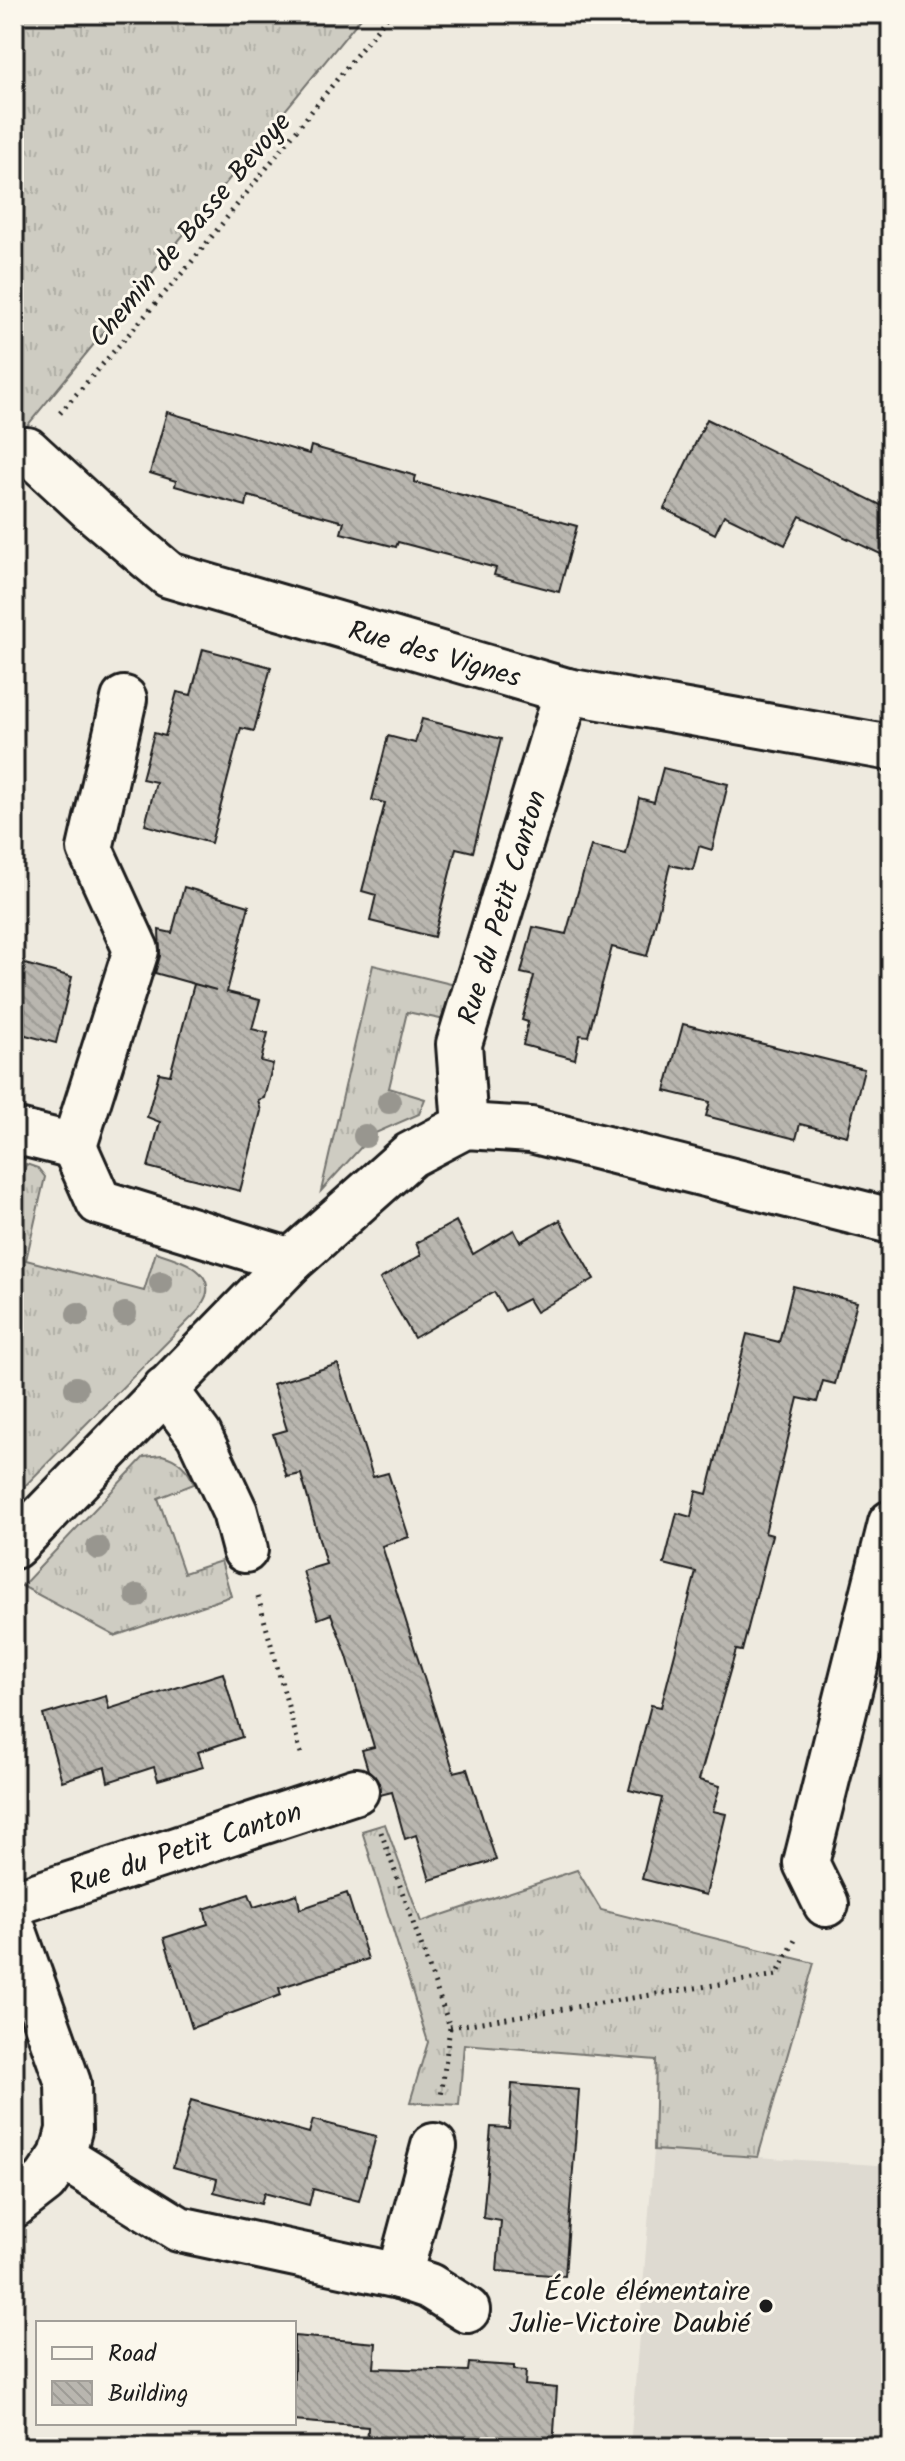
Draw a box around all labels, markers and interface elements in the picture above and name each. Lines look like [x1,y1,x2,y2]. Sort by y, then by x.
street label: Chemin de Basse Bevoye [78,102,304,359]
street label: Rue des Vignes [343,609,526,702]
street label: Rue du Petit Canton [446,785,560,1030]
street label: Rue du Petit Canton [63,1790,308,1908]
place label: École élémentaire Julie-Victoire Daubié [509,2270,752,2347]
marker: École élémentaire Julie-Victoire Daubié [757,2297,775,2315]
legend [36,2321,296,2425]
text: Road [108,2335,157,2374]
text: Building [108,2375,188,2414]

